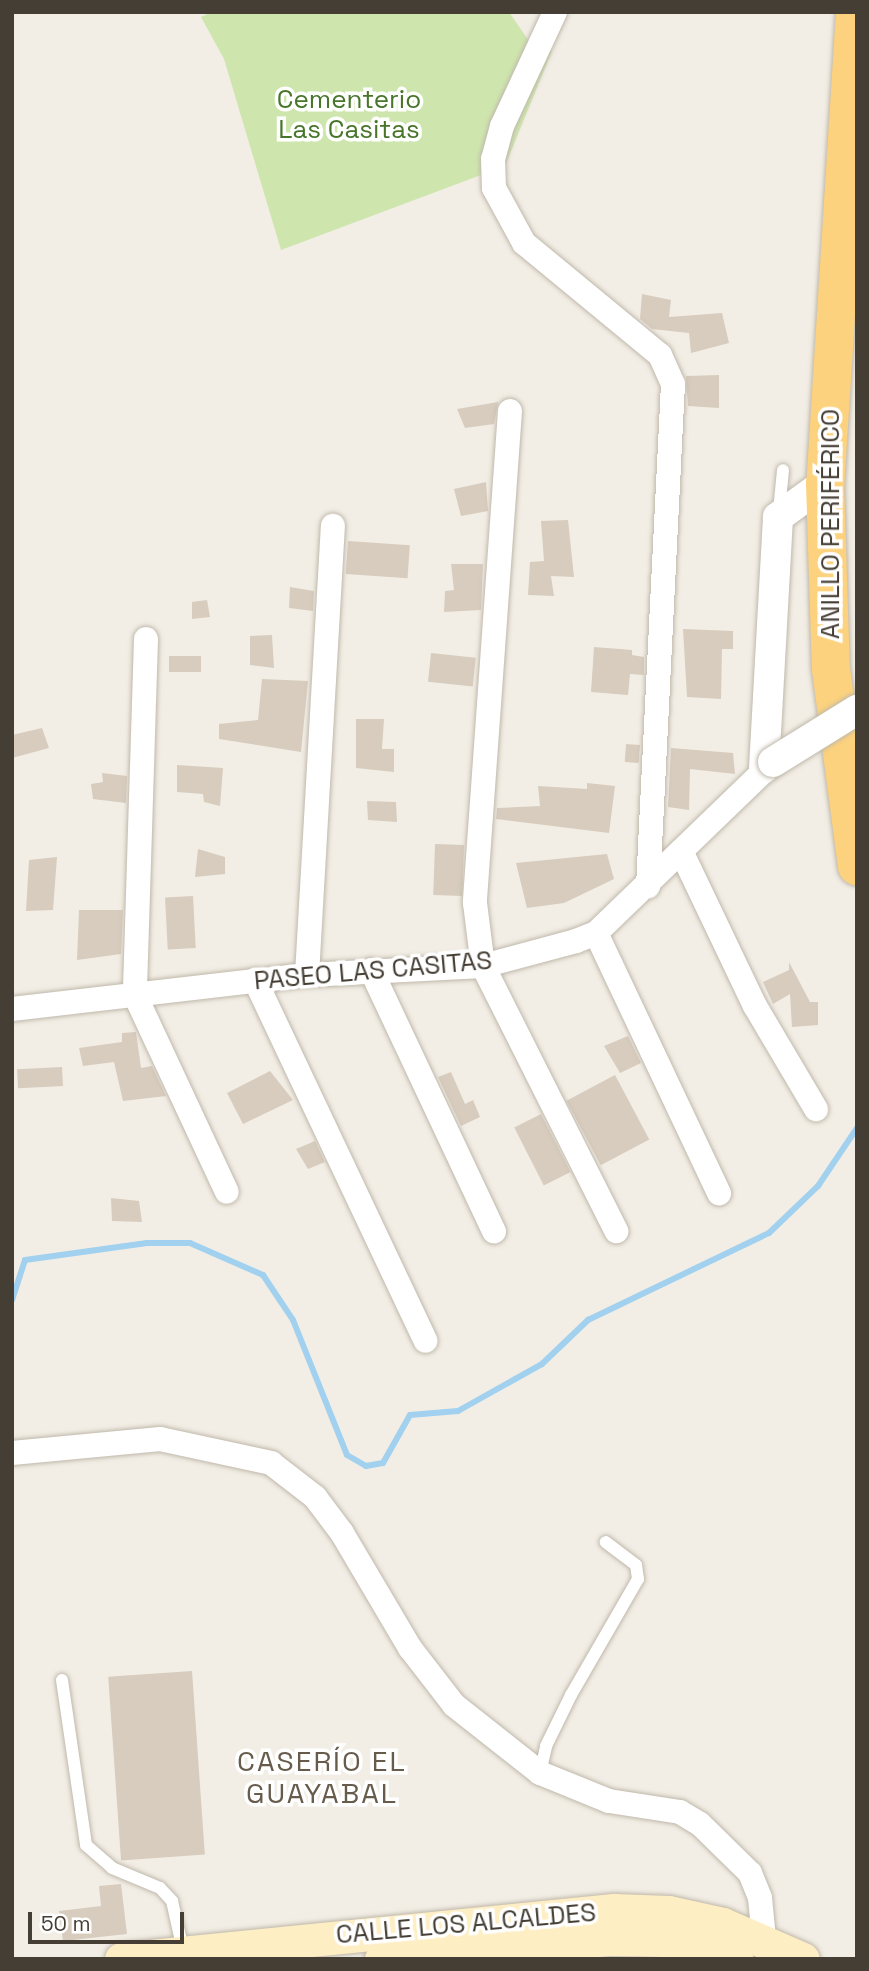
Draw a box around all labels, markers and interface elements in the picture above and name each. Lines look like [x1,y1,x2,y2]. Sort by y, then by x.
park label: Cementerio Las Casitas [277,84,421,146]
street label: ANILLO PERIFÉRICO [815,409,847,639]
street label: PASEO LAS CASITAS [253,945,493,997]
district label: CASERÍO EL GUAYABAL [238,1744,406,1810]
street label: CALLE LOS ALCALDES [334,1897,598,1951]
scale bar [32,1898,187,1942]
text: 50 m [41,1910,91,1937]

